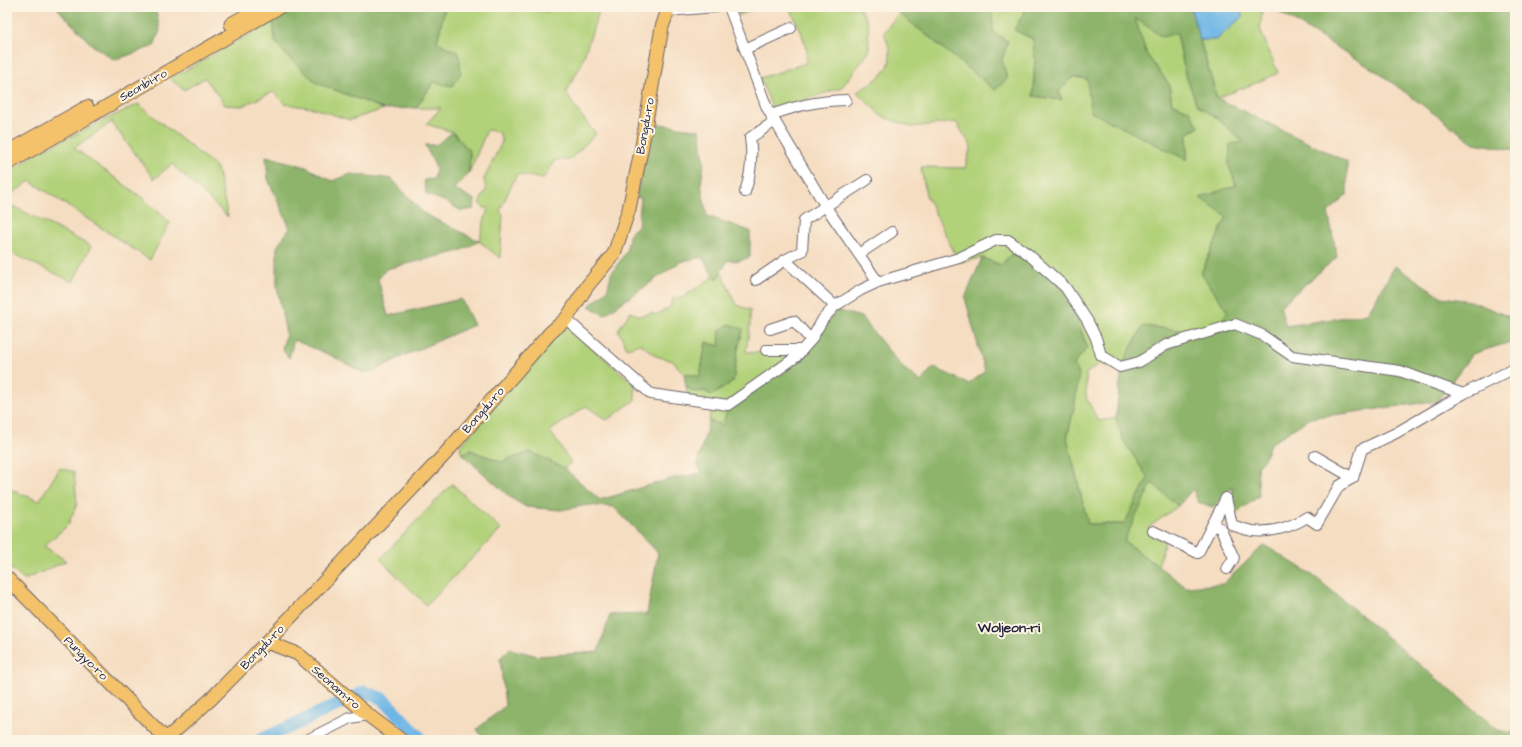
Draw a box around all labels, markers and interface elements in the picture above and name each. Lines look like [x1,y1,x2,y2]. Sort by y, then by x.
street label: Seonbi-ro [116,65,170,106]
street label: Bongdu-ro [632,96,660,156]
street label: Bongdu-ro [458,383,509,438]
district label: Woljeon-ri [977,618,1041,638]
street label: Bongdu-ro [237,621,289,674]
street label: Pungyo-ro [59,632,112,685]
street label: Seonam-ro [308,661,364,713]

